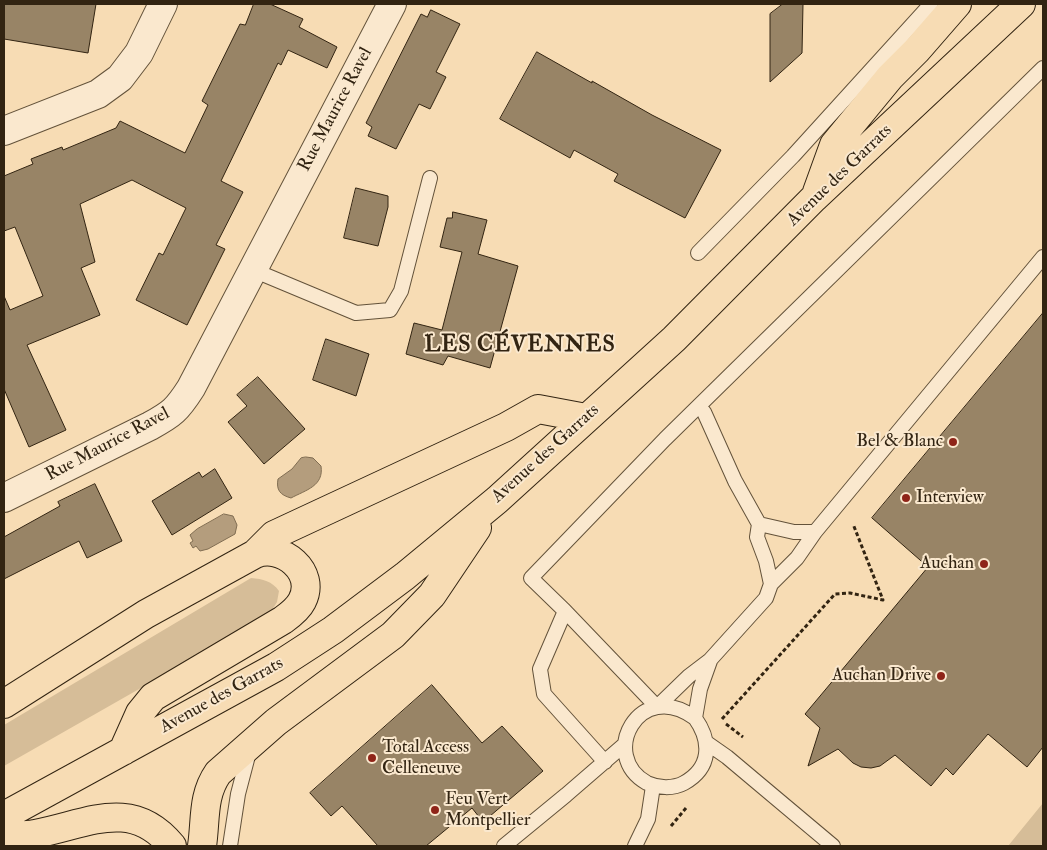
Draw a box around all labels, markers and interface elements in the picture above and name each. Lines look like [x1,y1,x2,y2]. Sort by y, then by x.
street label: Rue Maurice Ravel [294,44,378,176]
street label: Avenue des Garrats [783,120,897,232]
district label: LES CÉVENNES [423,333,617,359]
street label: Avenue des Garrats [488,400,604,508]
street label: Rue Maurice Ravel [42,403,174,487]
place label: Bel & Blanc [856,431,943,453]
marker: Bel & Blanc [947,436,959,448]
place label: Interview [916,487,984,509]
marker: Interview [900,492,912,504]
place label: Auchan [920,553,974,575]
marker: Auchan [978,558,990,570]
street label: Avenue des Garrats [157,653,287,739]
place label: Auchan Drive [832,665,931,687]
marker: Auchan Drive [935,670,947,682]
place label: Total Access Celleneuve [382,737,469,780]
marker: Total Access Celleneuve [366,752,378,764]
place label: Feu Vert Montpellier [445,789,531,832]
marker: Feu Vert Montpellier [429,804,441,816]

